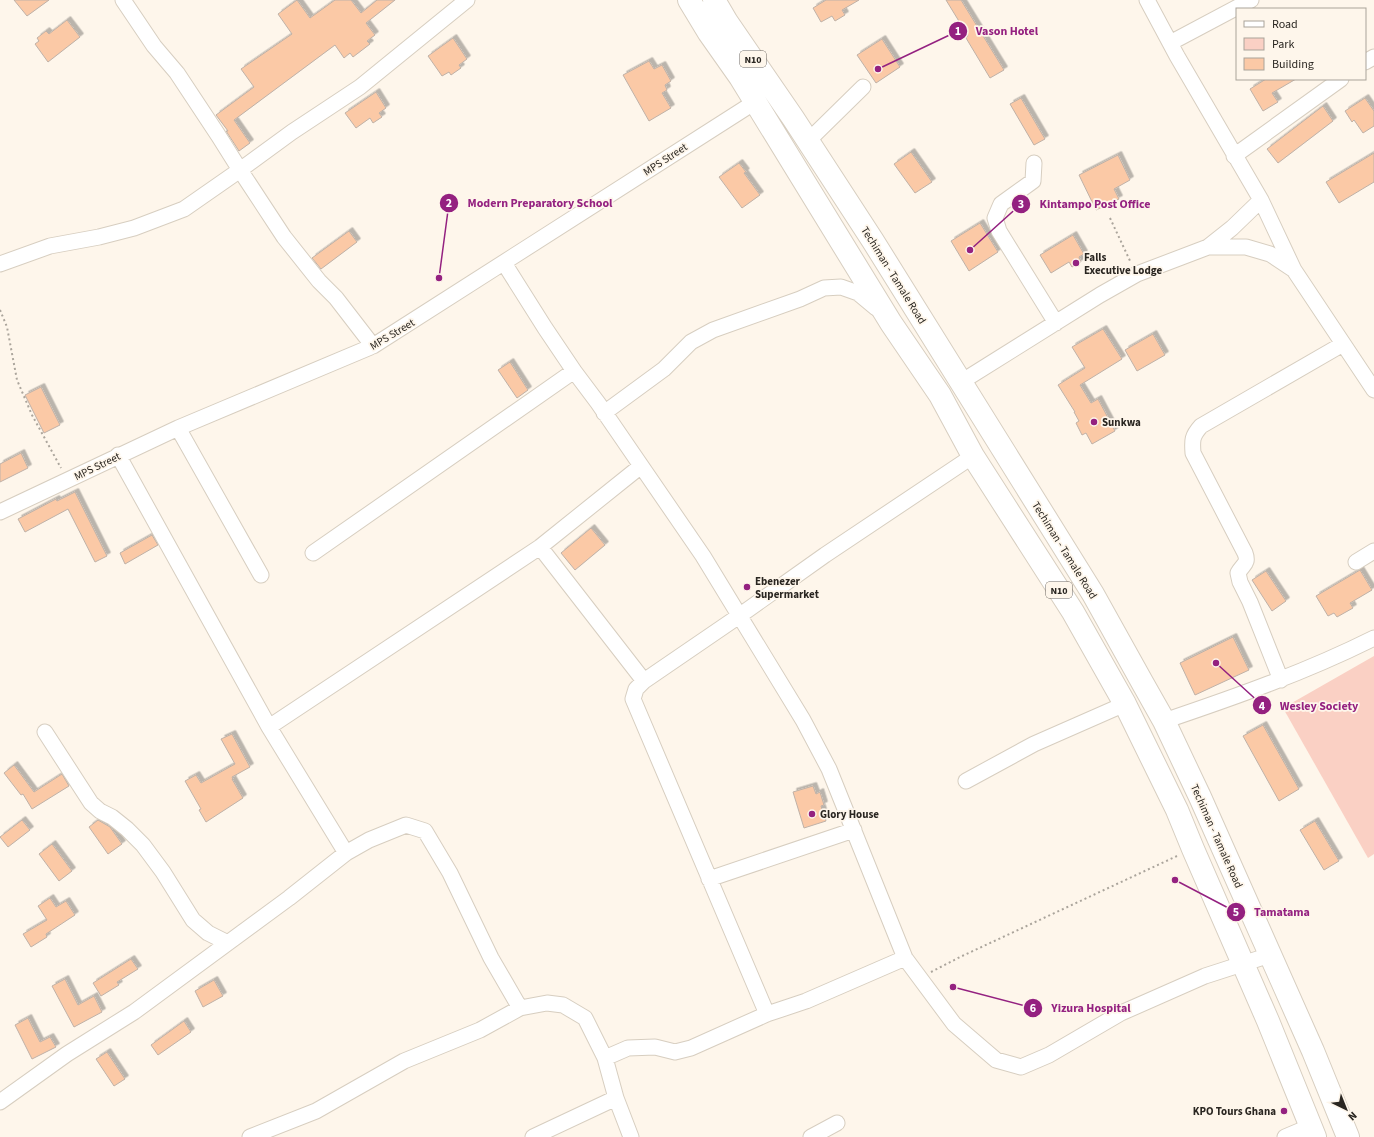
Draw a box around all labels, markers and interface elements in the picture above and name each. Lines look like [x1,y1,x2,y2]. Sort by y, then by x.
legend [1236,8,1366,80]
text: Road [1272,16,1298,33]
callout: Vason Hotel [948,19,1046,43]
text: 1 [955,23,961,40]
text: Vason Hotel [975,23,1039,40]
text: Park [1272,36,1294,53]
road number: N10 [740,51,766,67]
text: Building [1272,56,1314,73]
street label: MPS Street [640,139,690,179]
callout: Modern Preparatory School [439,191,620,215]
callout: Kintampo Post Office [1011,192,1158,216]
text: 2 [446,195,452,212]
text: Modern Preparatory School [467,195,613,212]
text: 3 [1018,196,1024,213]
text: Kintampo Post Office [1040,196,1150,213]
street label: Techiman - Tamale Road [857,224,930,327]
place label: Falls Executive Lodge [1084,250,1162,278]
marker: Falls Executive Lodge [1071,258,1081,268]
street label: MPS Street [367,315,418,354]
place label: Sunkwa [1102,415,1141,430]
marker: Sunkwa [1089,417,1099,427]
street label: MPS Street [72,449,123,484]
street label: Techiman - Tamale Road [1028,499,1101,602]
place label: Ebenezer Supermarket [755,574,820,602]
marker: Ebenezer Supermarket [742,582,752,592]
road number: N10 [1046,582,1072,598]
callout: Wesley Society [1252,693,1367,717]
text: 4 [1259,698,1266,715]
text: Wesley Society [1280,698,1359,715]
street label: Techiman - Tamale Road [1187,782,1246,891]
place label: Glory House [820,807,879,822]
marker: Glory House [807,809,817,819]
callout: Tamatama [1226,900,1317,924]
text: 5 [1233,904,1239,921]
text: Tamatama [1254,904,1310,921]
callout: Yizura Hospital [1023,996,1138,1020]
text: 6 [1030,1000,1036,1017]
text: Yizura Hospital [1050,1000,1131,1017]
north arrow [1326,1089,1366,1129]
place label: KPO Tours Ghana [1193,1104,1276,1119]
marker: KPO Tours Ghana [1279,1106,1289,1116]
text: N [1345,1108,1360,1124]

